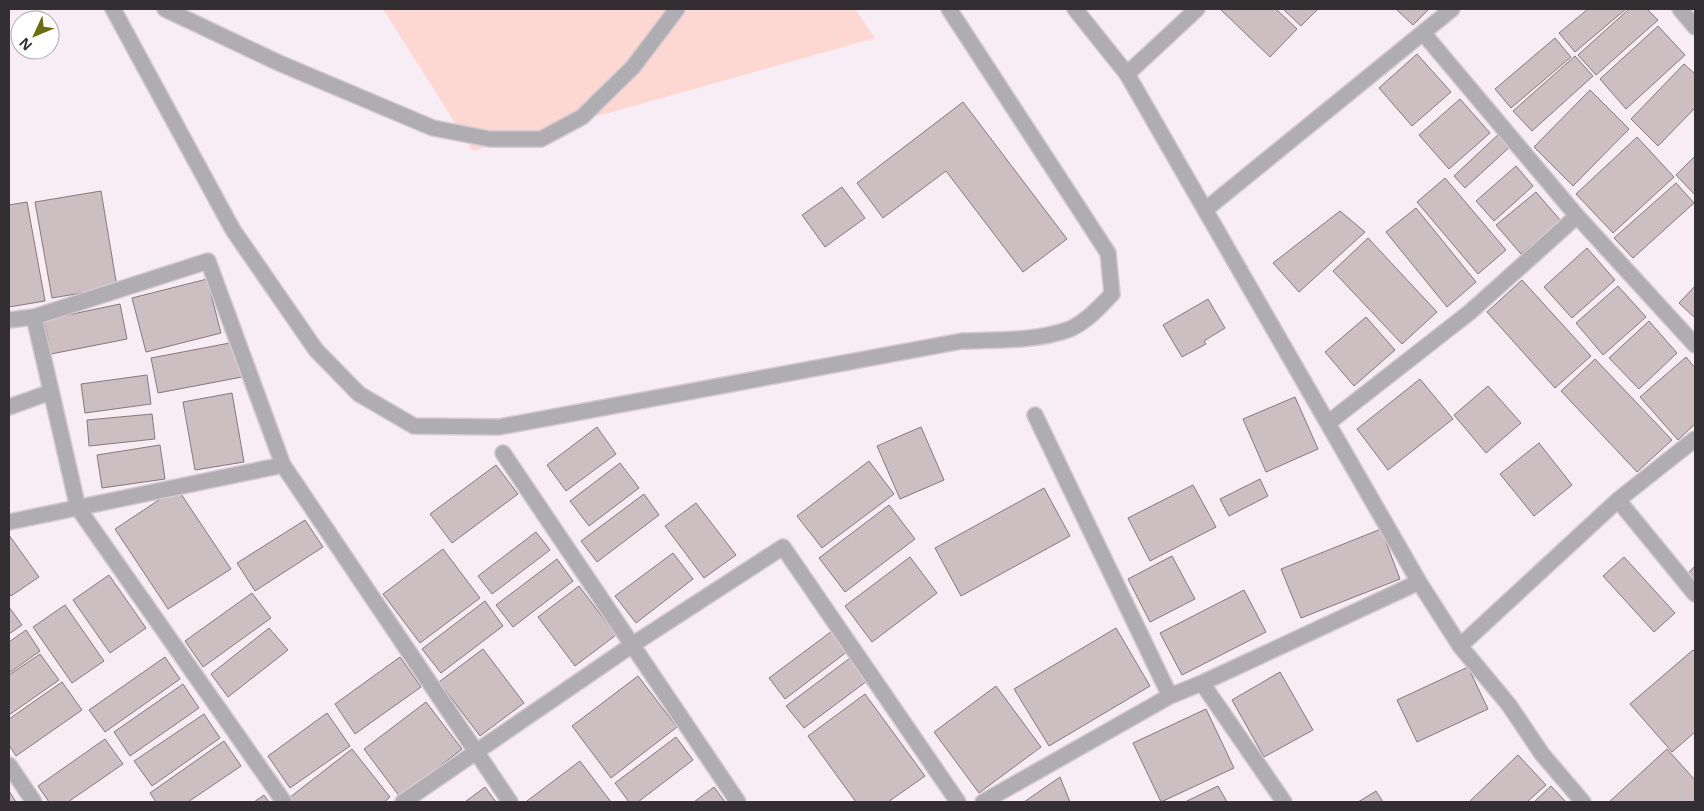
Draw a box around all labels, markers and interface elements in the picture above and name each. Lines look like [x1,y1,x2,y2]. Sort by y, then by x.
north arrow [10,10,60,60]
text: N [14,34,36,55]

